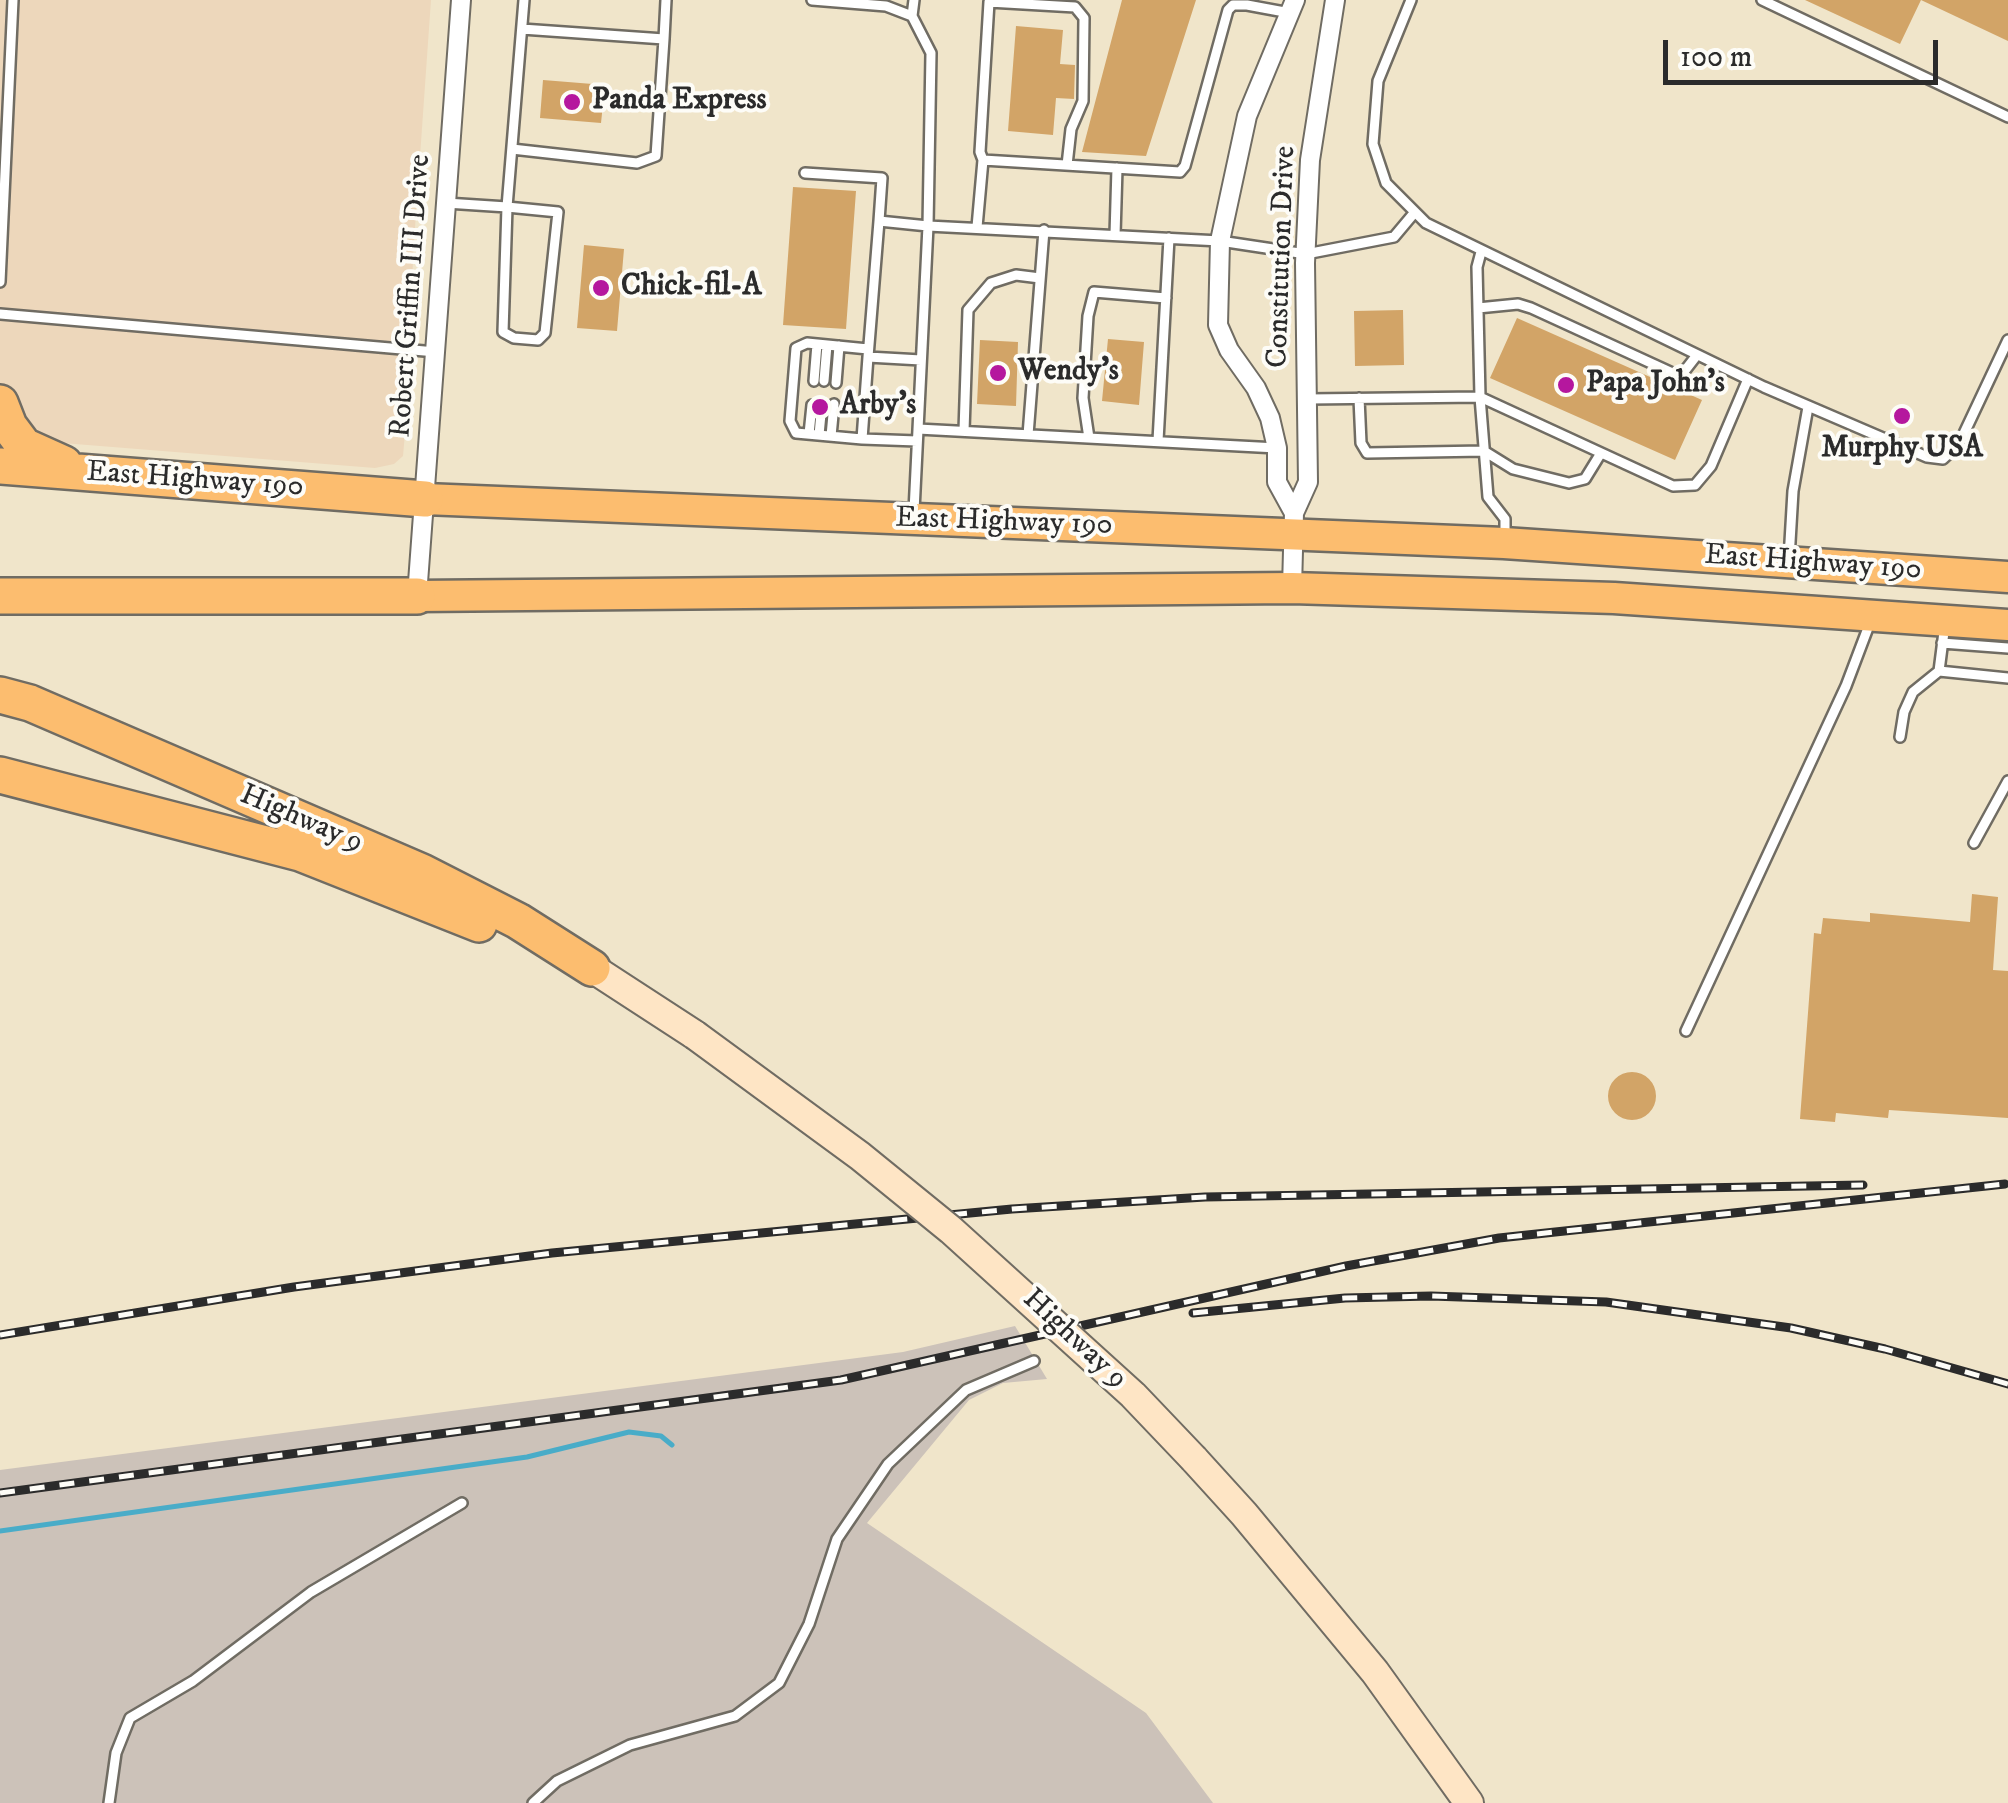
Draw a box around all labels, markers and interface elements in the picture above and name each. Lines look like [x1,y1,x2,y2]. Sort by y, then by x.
scale bar [1668,20,1943,82]
text: 100 m [1680,39,1752,76]
place label: Panda Express [592,84,766,120]
marker: Panda Express [561,91,583,113]
street label: Constitution Drive [1261,145,1305,369]
street label: Robert Griffin III Drive [384,153,440,439]
place label: Chick-fil-A [621,270,762,306]
marker: Chick-fil-A [590,277,612,299]
place label: Wendy's [1018,355,1119,391]
marker: Wendy's [987,362,1009,384]
place label: Papa John's [1586,367,1725,403]
marker: Papa John's [1555,374,1577,396]
place label: Arby's [840,389,916,425]
marker: Arby's [809,396,831,418]
marker: Murphy USA [1891,405,1913,427]
place label: Murphy USA [1821,432,1983,468]
street label: East Highway 190 [85,455,305,507]
street label: East Highway 190 [895,501,1113,545]
street label: East Highway 190 [1703,538,1923,590]
street label: Highway 9 [234,778,368,862]
street label: Highway 9 [1014,1282,1134,1398]

